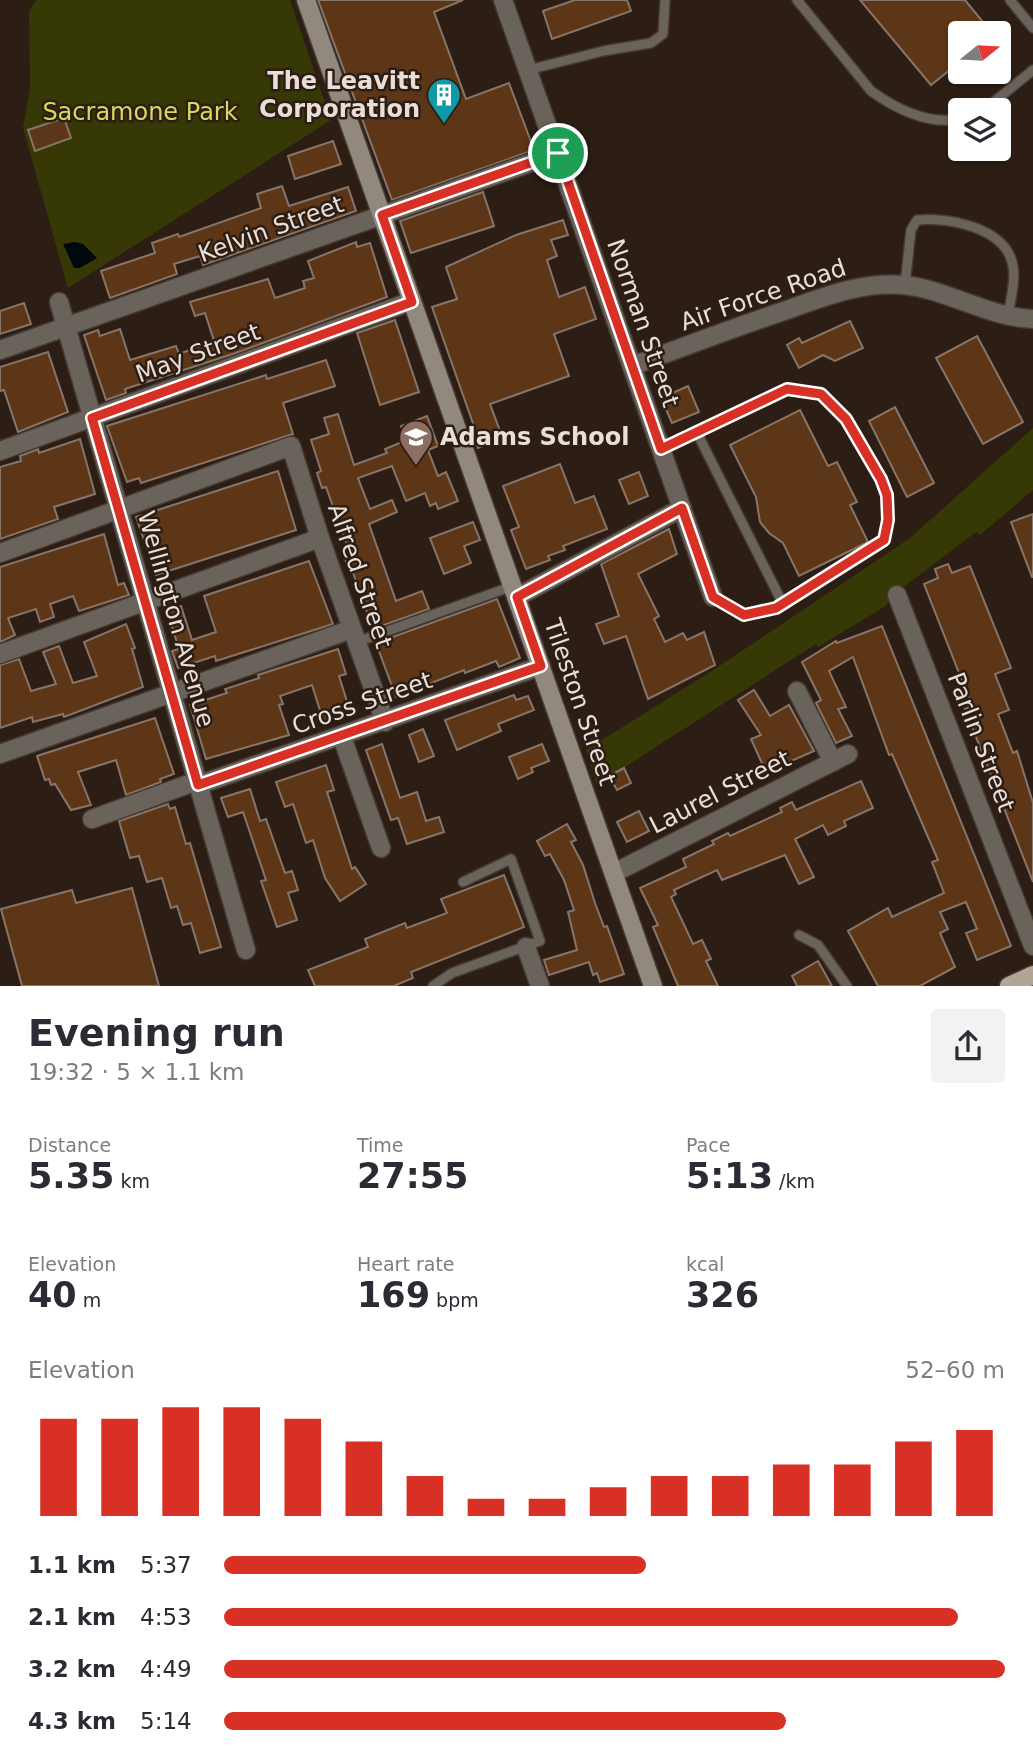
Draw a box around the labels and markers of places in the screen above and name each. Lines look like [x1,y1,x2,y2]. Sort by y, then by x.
place label: The Leavitt Corporation [259,67,420,123]
building icon: The Leavitt Corporation [425,76,463,125]
pin [528,123,588,183]
school or university icon: Adams School [397,418,435,467]
place label: Adams School [440,423,629,451]

